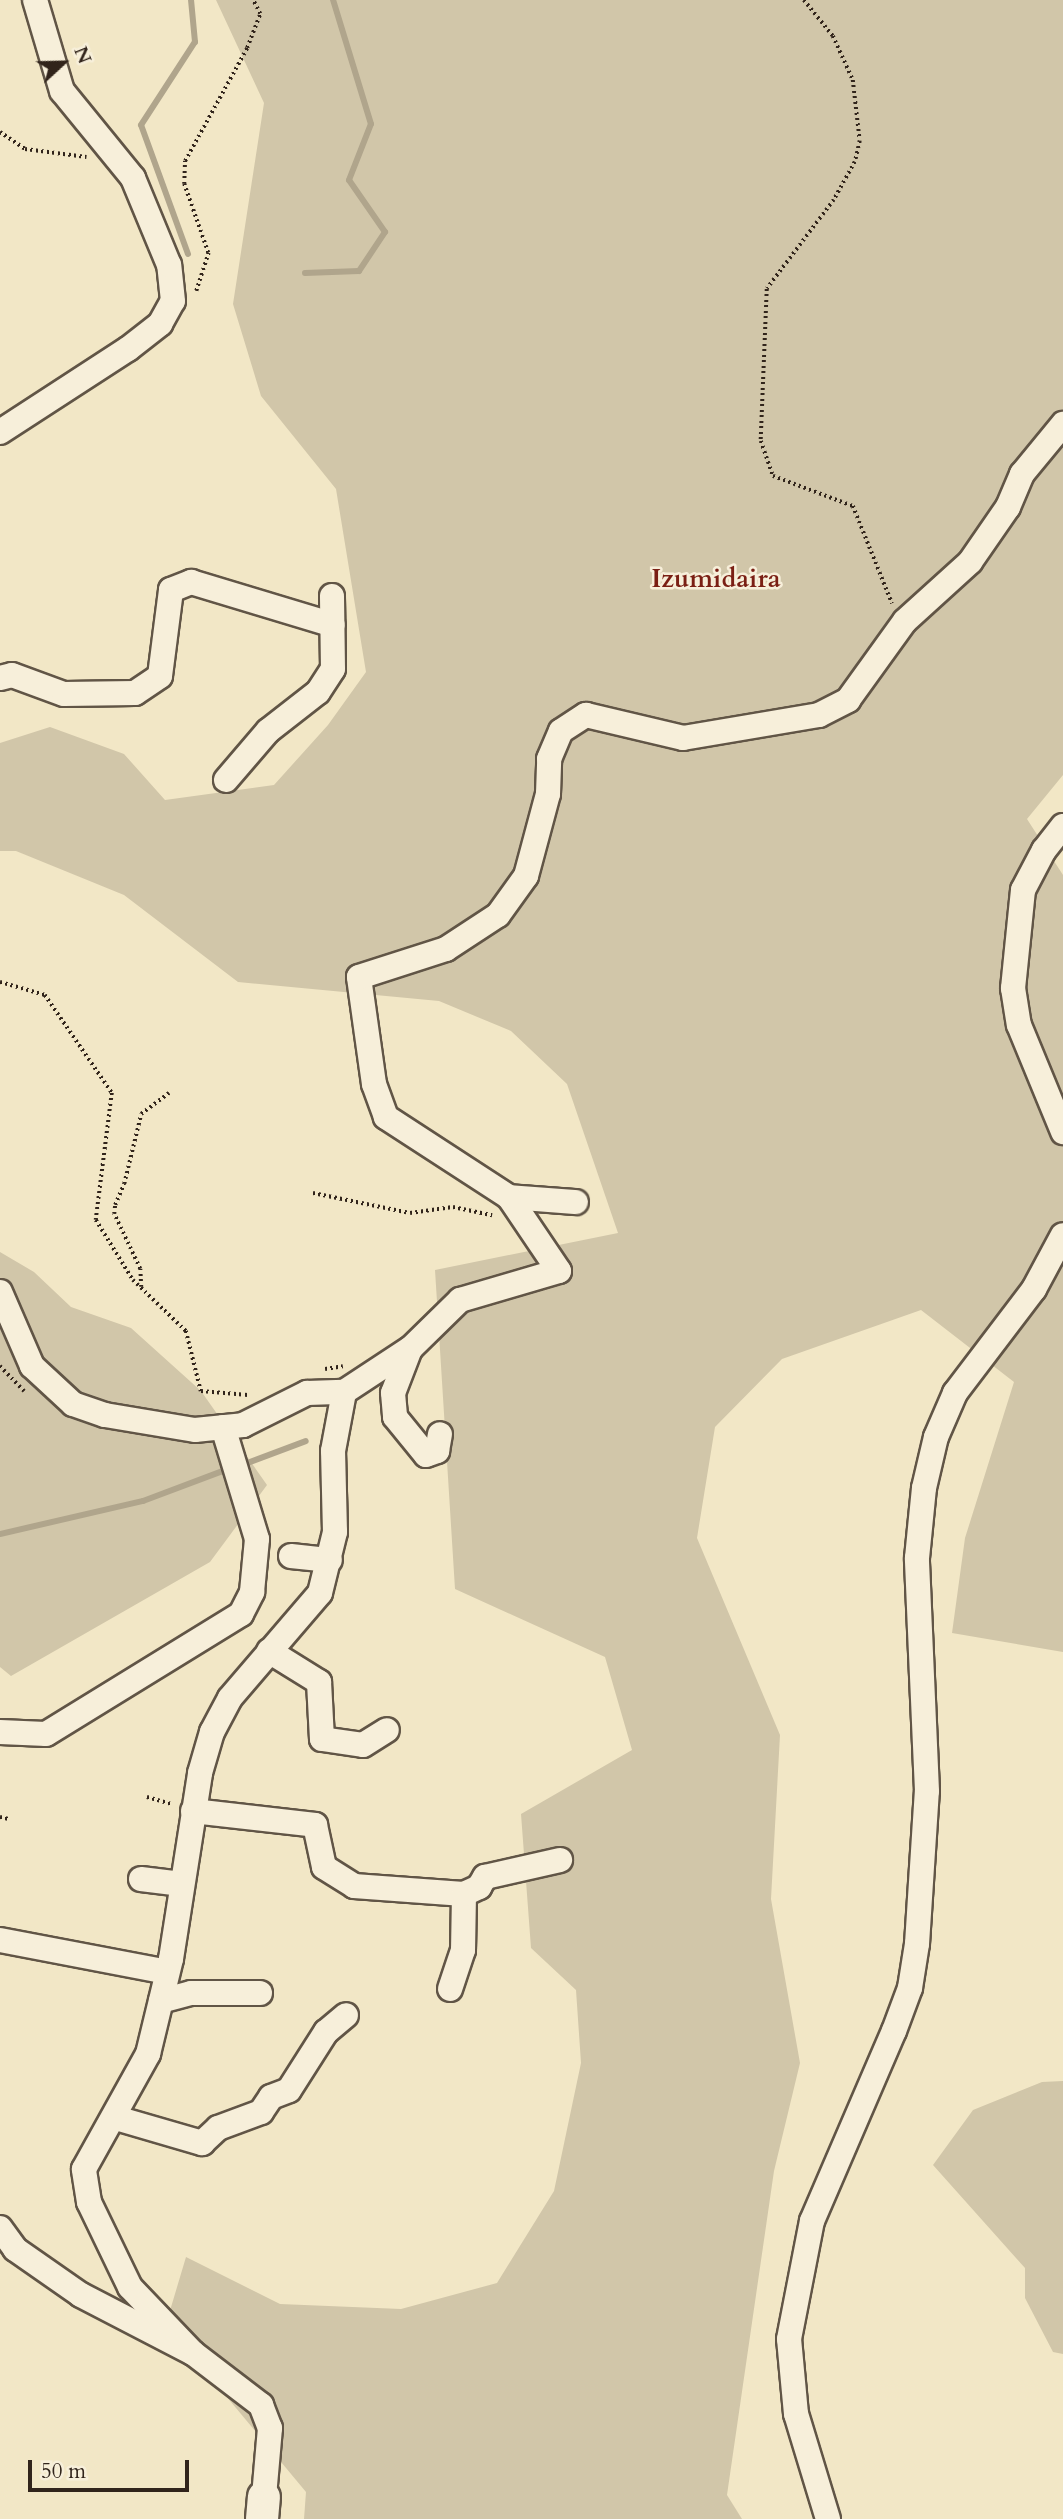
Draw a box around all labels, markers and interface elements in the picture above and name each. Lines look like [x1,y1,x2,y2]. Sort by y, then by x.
north arrow [28,28,98,98]
text: N [67,43,98,68]
district label: Izumidaira [651,563,781,595]
scale bar [32,2446,192,2490]
text: 50 m [41,2457,86,2486]

